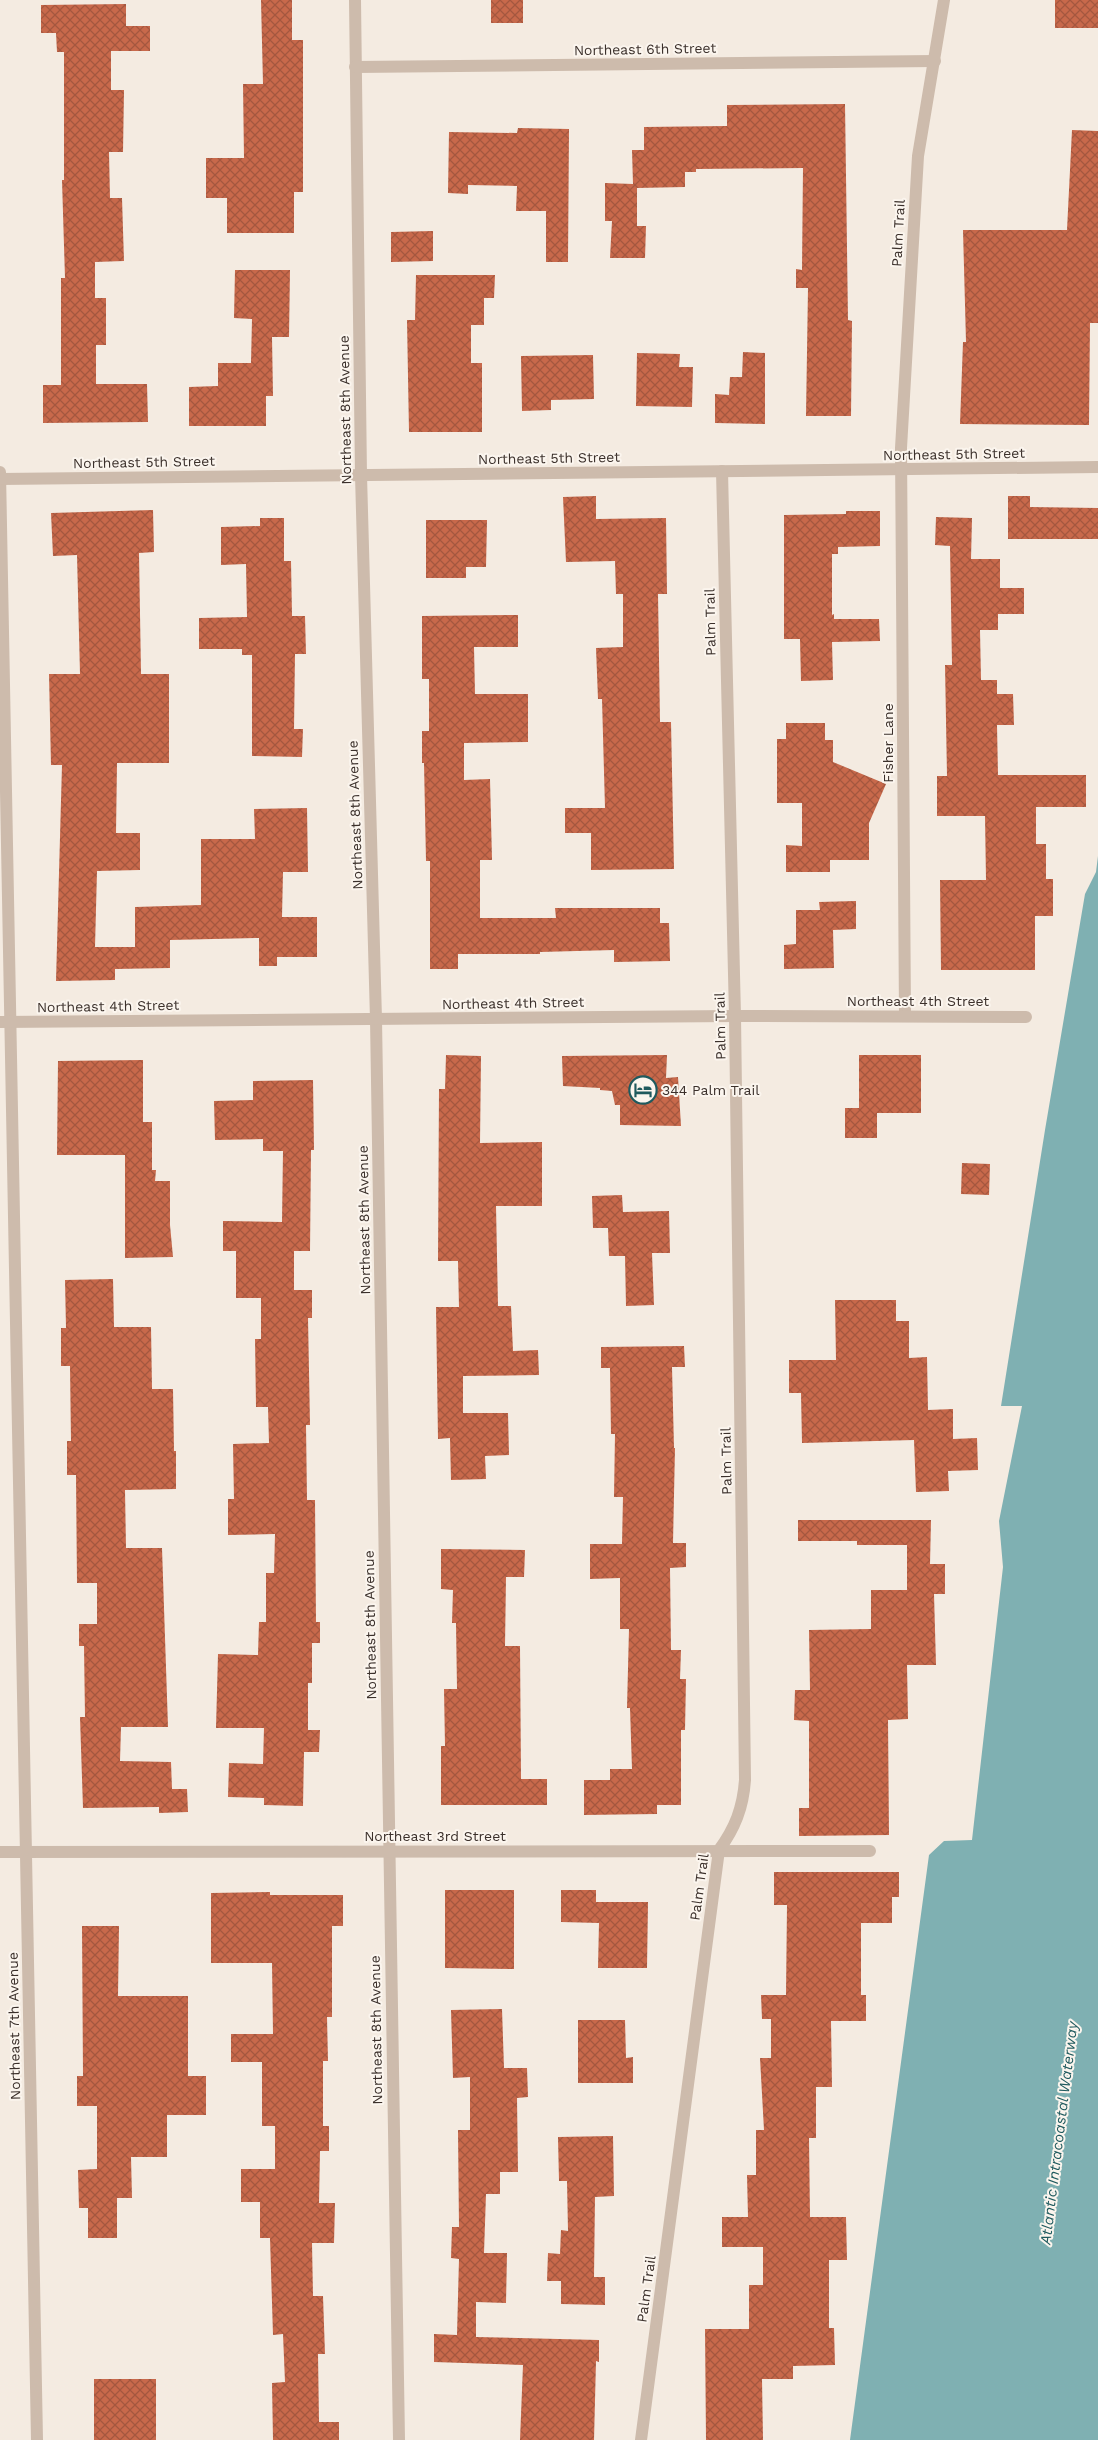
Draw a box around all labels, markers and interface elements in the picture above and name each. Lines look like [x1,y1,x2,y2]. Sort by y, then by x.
street label: Northeast 6th Street [574,40,716,58]
street label: Palm Trail [888,198,908,267]
street label: Northeast 8th Avenue [336,335,354,485]
street label: Northeast 5th Street [883,445,1025,463]
street label: Northeast 5th Street [478,449,620,467]
street label: Northeast 5th Street [73,453,215,471]
street label: Palm Trail [701,587,719,656]
street label: Fisher Lane [880,703,896,783]
street label: Northeast 8th Avenue [344,740,366,890]
street label: Palm Trail [711,991,729,1060]
street label: Northeast 4th Street [847,993,989,1009]
street label: Northeast 4th Street [442,994,584,1012]
street label: Northeast 4th Street [37,997,179,1015]
hotel icon: 344 Palm Trail [628,1075,658,1105]
place label: 344 Palm Trail [662,1082,760,1098]
street label: Northeast 8th Avenue [355,1145,373,1295]
street label: Palm Trail [717,1426,735,1495]
street label: Northeast 8th Avenue [361,1550,379,1700]
street label: Northeast 3rd Street [364,1828,506,1844]
street label: Palm Trail [686,1852,712,1922]
street label: Northeast 7th Avenue [5,1952,23,2100]
street label: Northeast 8th Avenue [367,1955,385,2105]
water label: Atlantic Intracoastal Waterway [1036,2019,1082,2247]
street label: Palm Trail [633,2254,659,2324]

